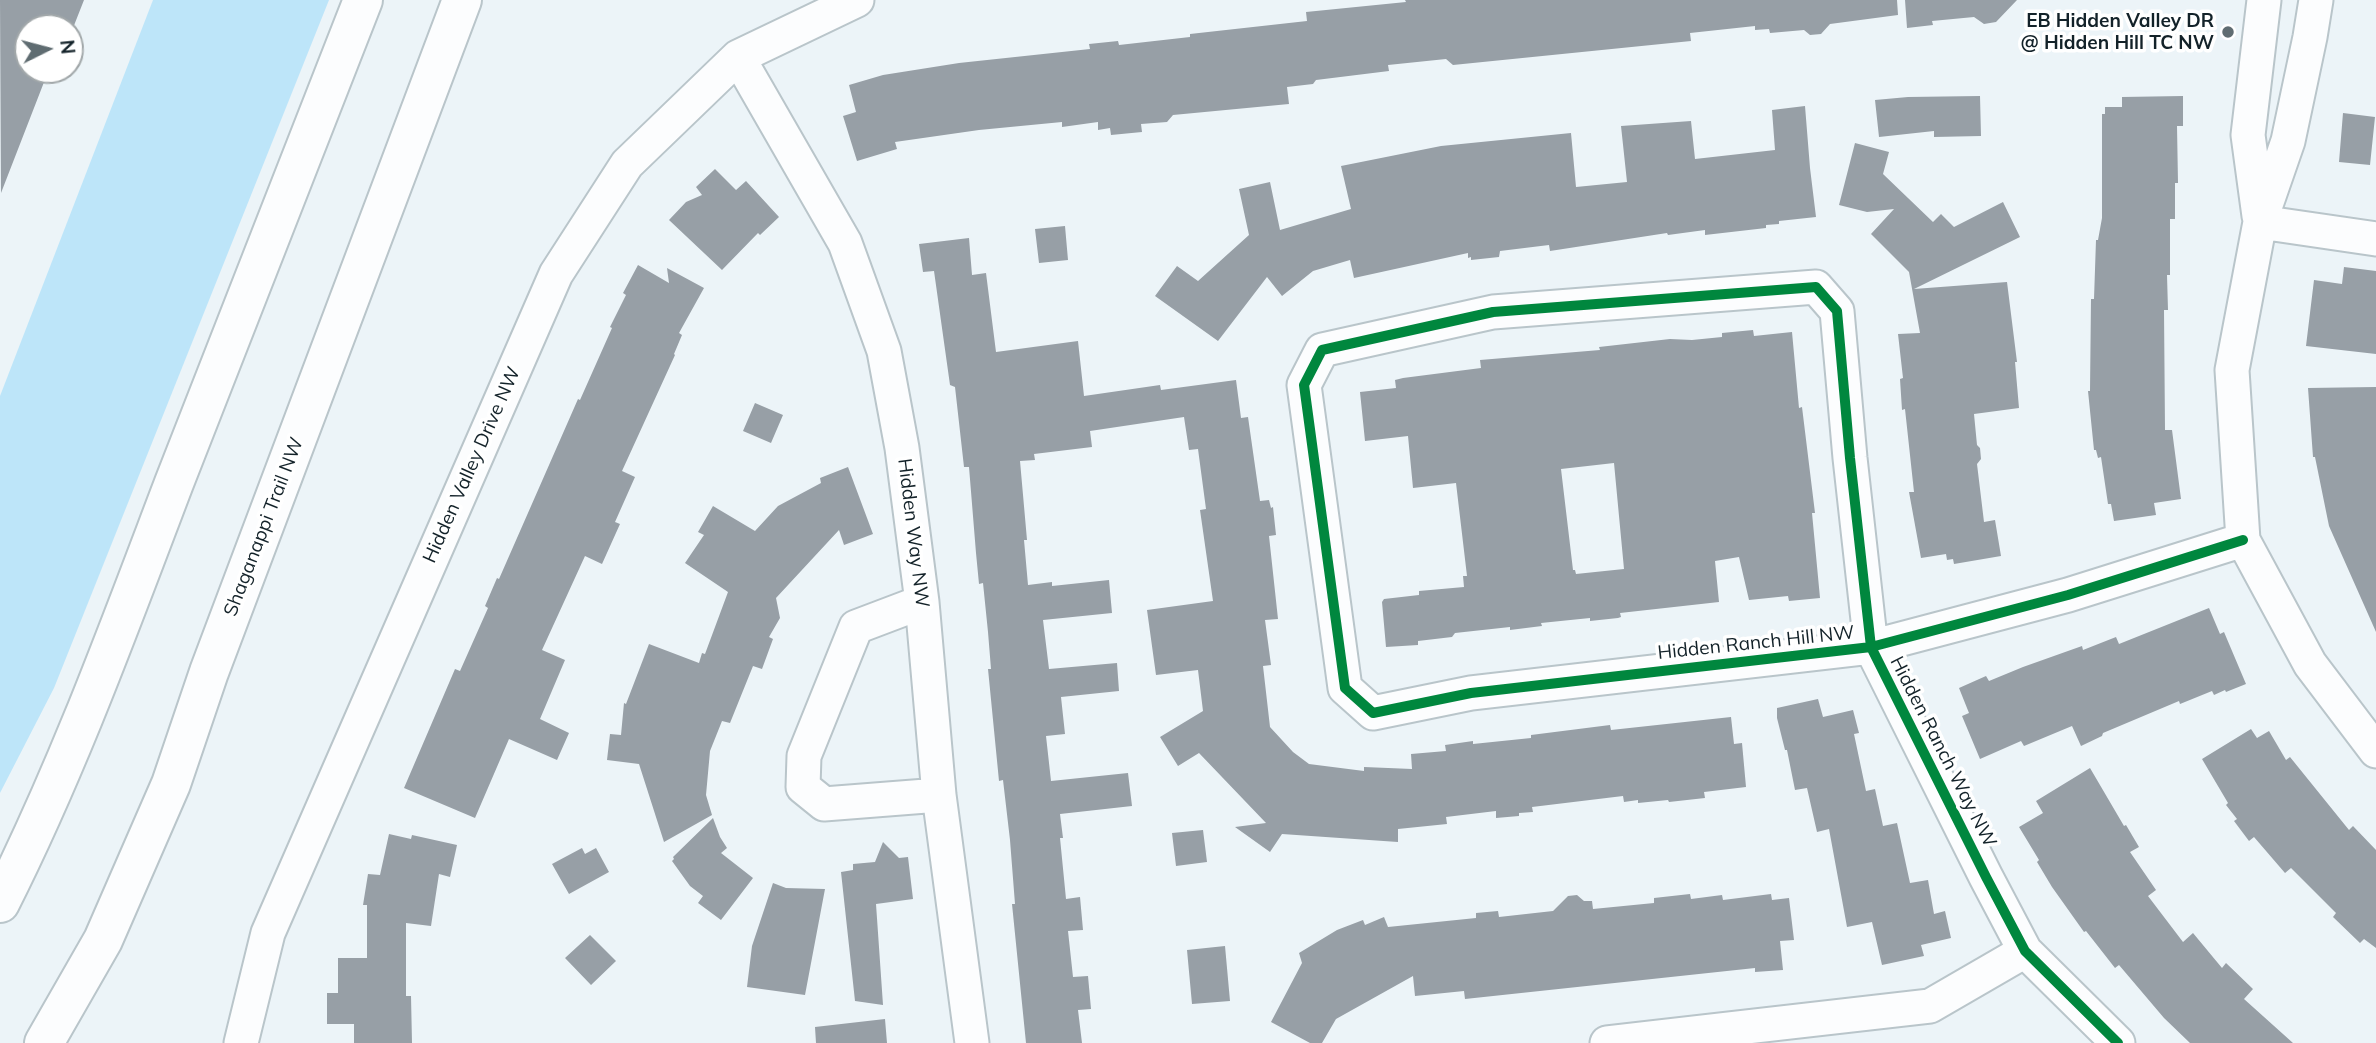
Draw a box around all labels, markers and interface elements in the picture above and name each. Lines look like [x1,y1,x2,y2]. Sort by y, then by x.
place label: EB Hidden Valley DR @ Hidden Hill TC NW [2021,10,2214,54]
north arrow [14,14,84,84]
marker: EB Hidden Valley DR @ Hidden Hill TC NW [2220,24,2236,40]
text: N [55,39,81,55]
street label: Hidden Valley Drive NW [418,363,526,567]
street label: Shaganappi Trail NW [219,434,309,620]
street label: Hidden Way NW [893,457,933,609]
street label: Hidden Ranch Hill NW [1656,621,1856,665]
street label: Hidden Ranch Way NW [1885,653,2001,851]

